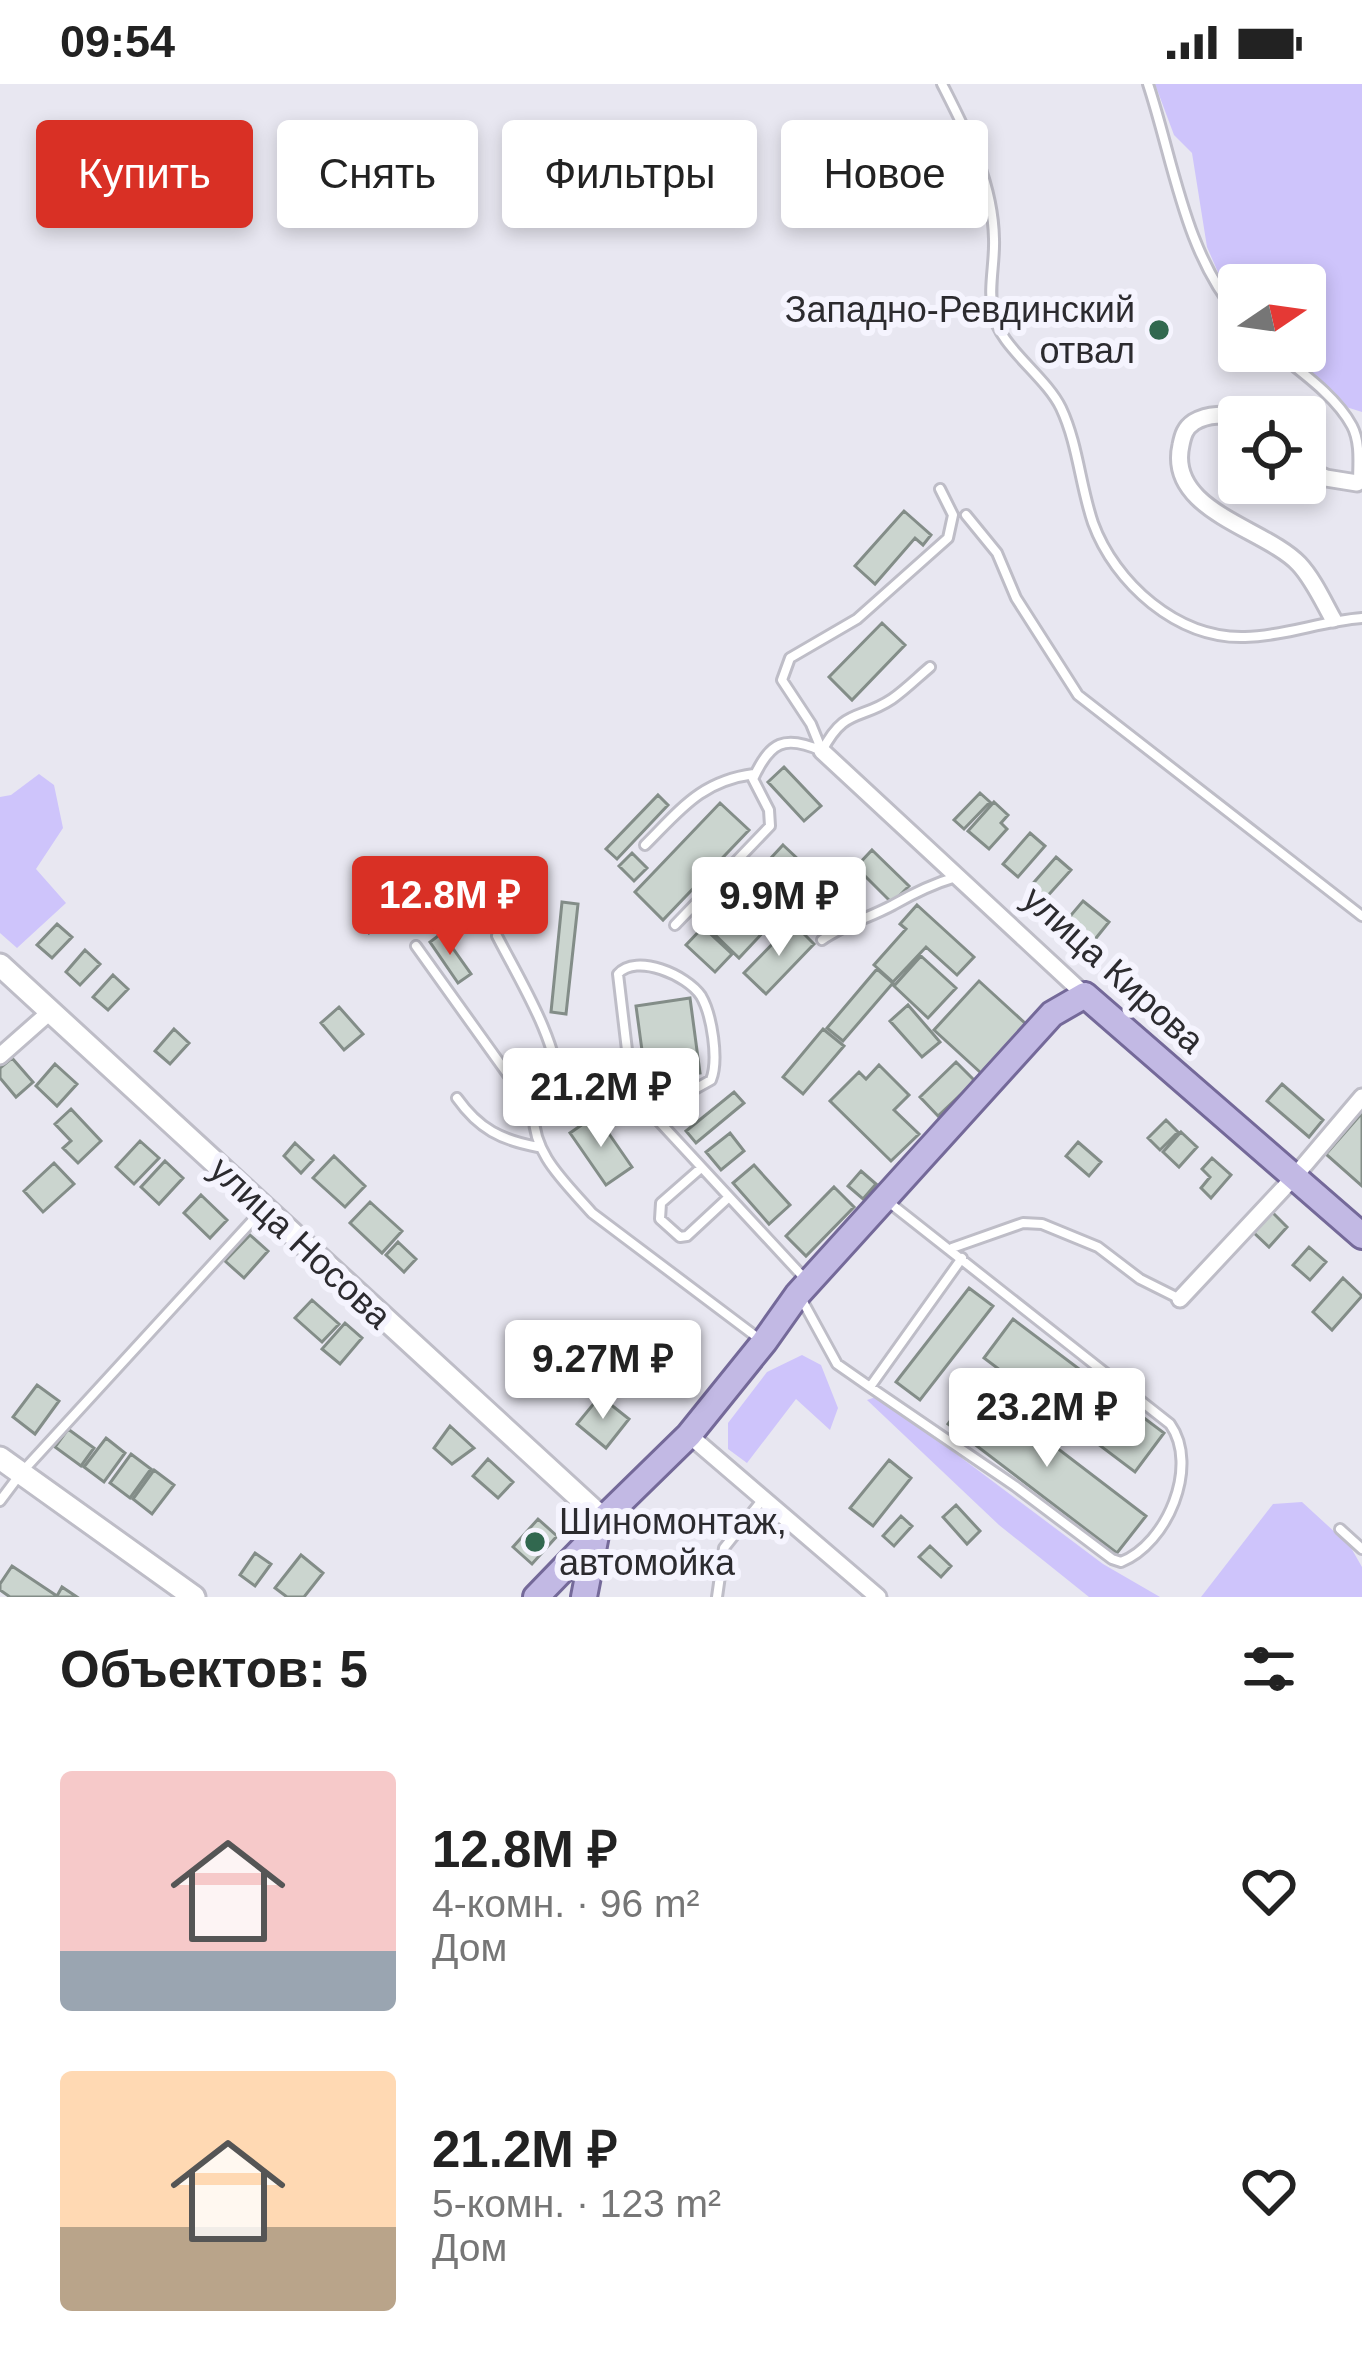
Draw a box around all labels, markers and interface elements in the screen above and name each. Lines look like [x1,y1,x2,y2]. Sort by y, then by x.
text: 09:54 [60,16,175,67]
chip: Купить [36,120,253,228]
chip: Снять [277,120,478,228]
chip: Фильтры [502,120,757,228]
chip: Новое [781,120,988,228]
north arrow [1218,264,1326,372]
map controls [1218,264,1326,504]
place label: Западно-Ревдинский отвал [785,289,1135,371]
marker: Западно-Ревдинский отвал [1146,317,1172,343]
button: locate [1218,396,1326,504]
pin: 12.8M ₽ [339,856,561,958]
pin: 9.9M ₽ [681,857,877,959]
text: 12.8M ₽ [379,873,521,916]
text: 9.9M ₽ [719,874,839,917]
street label: улица Кирова [1015,878,1213,1062]
pin: 21.2M ₽ [490,1048,712,1150]
text: 21.2M ₽ [530,1065,672,1108]
street label: улица Носова [202,1148,400,1337]
pin: 9.27M ₽ [492,1320,714,1422]
text: 9.27M ₽ [532,1337,674,1380]
pin: 23.2M ₽ [936,1368,1158,1470]
text: 23.2M ₽ [976,1385,1118,1428]
place label: Шиномонтаж, автомойка [559,1501,787,1583]
marker: Шиномонтаж, автомойка [522,1529,548,1555]
icon: filters [1236,1636,1302,1702]
text: Объектов: 5 [60,1641,368,1698]
icon: home [156,1819,300,1963]
text: 12.8M ₽ [432,1821,618,1878]
icon: heart [1236,1858,1302,1924]
text: 4-комн. · 96 m² [432,1882,699,1925]
text: Дом [432,1926,507,1969]
icon: home [156,2119,300,2263]
text: 21.2M ₽ [432,2121,618,2178]
icon: heart [1236,2158,1302,2224]
text: 5-комн. · 123 m² [432,2182,721,2225]
text: Дом [432,2226,507,2269]

